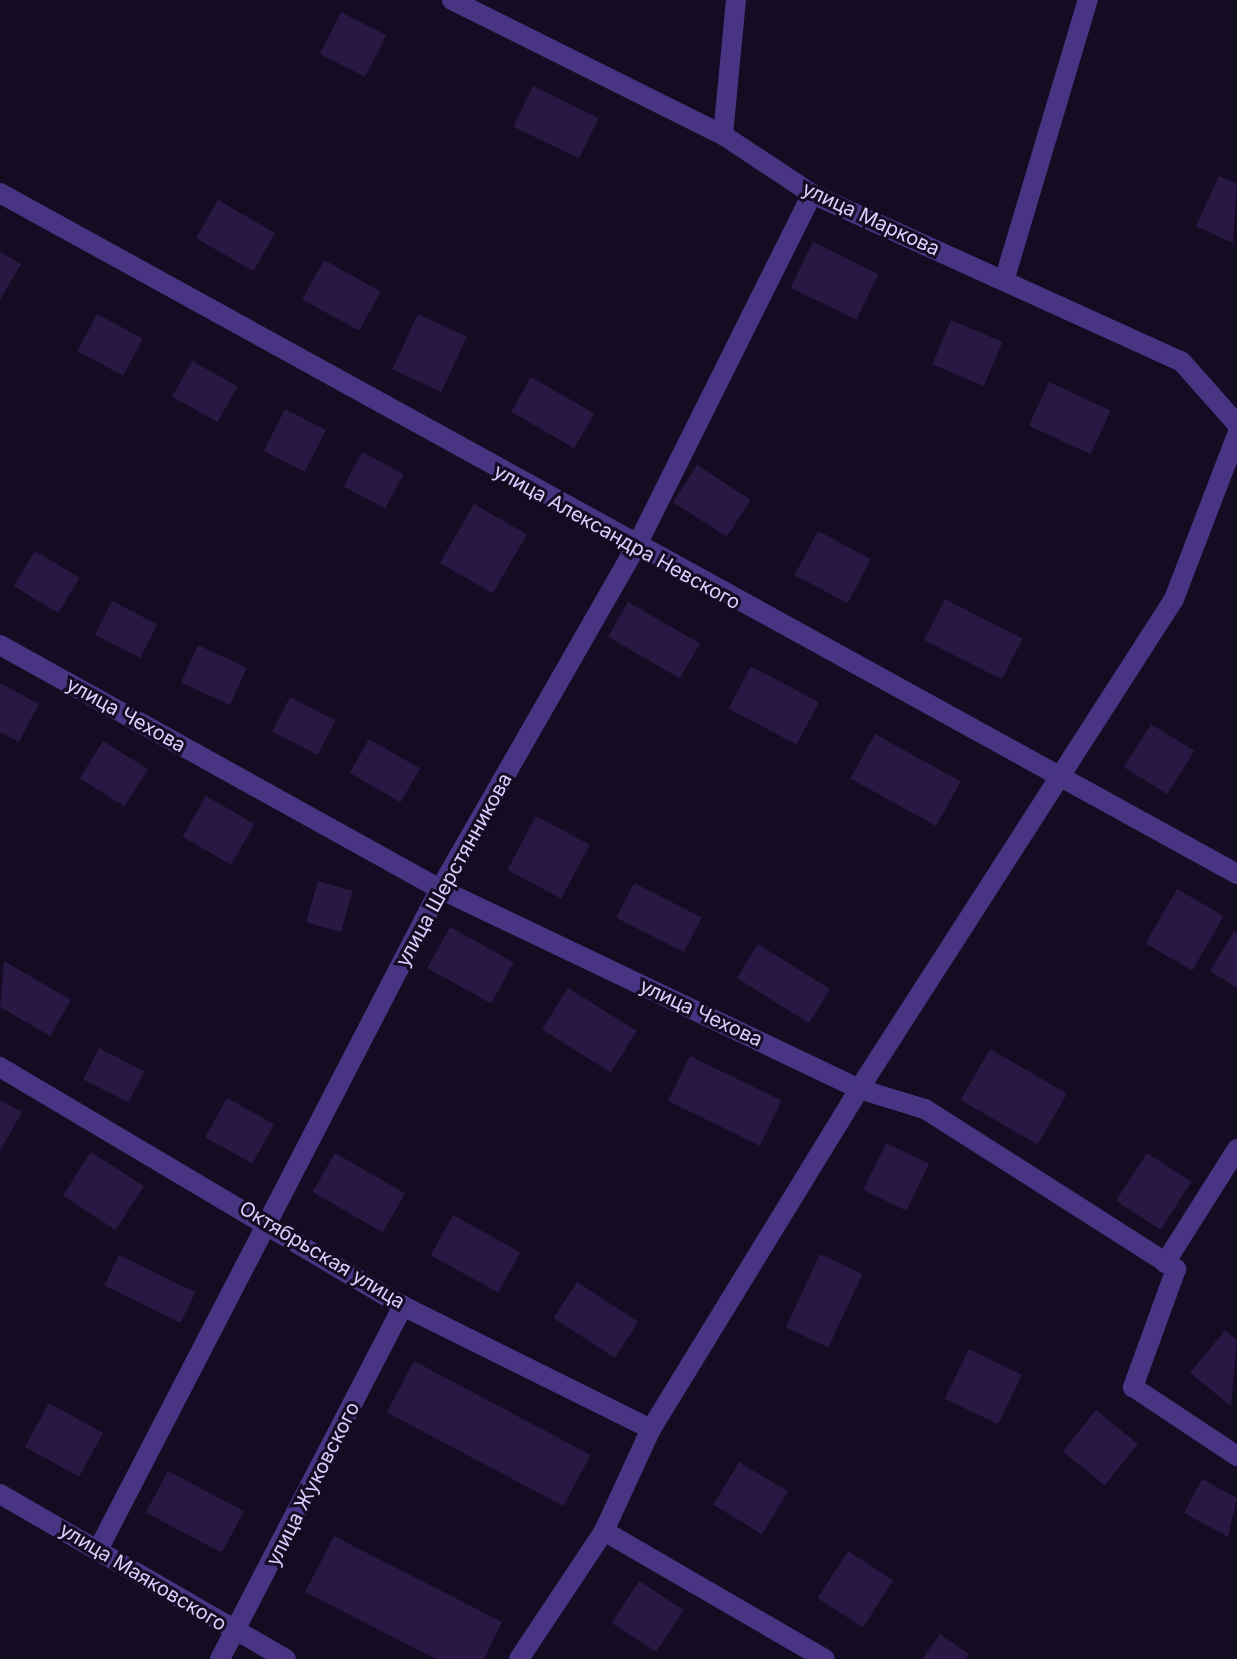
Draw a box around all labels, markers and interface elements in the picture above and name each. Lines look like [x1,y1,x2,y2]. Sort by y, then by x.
street label: улица Маркова [798,177,944,261]
street label: улица Александра Невского [489,459,745,615]
street label: улица Чехова [62,672,190,758]
street label: улица Шерстянникова [391,769,517,971]
street label: улица Чехова [636,974,766,1052]
street label: Октябрьская улица [235,1196,409,1314]
street label: улица Жуковского [261,1398,365,1570]
street label: улица Маяковского [55,1518,231,1636]

